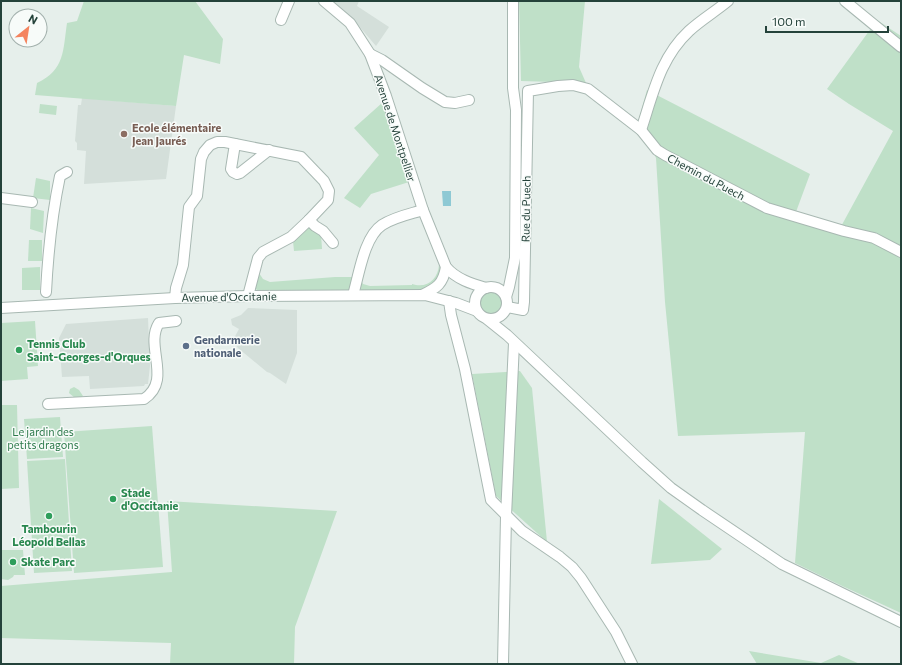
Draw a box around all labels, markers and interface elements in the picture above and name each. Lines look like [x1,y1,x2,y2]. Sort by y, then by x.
north arrow [8,8,48,48]
scale bar [766,8,888,34]
text: N [26,11,40,27]
text: 100 m [772,14,806,28]
street label: Avenue de Montpellier [372,73,419,184]
place label: Ecole élémentaire Jean Jaurés [132,121,222,148]
marker: Ecole élémentaire Jean Jaurés [119,129,129,139]
street label: Chemin du Puech [665,151,747,202]
street label: Rue du Puech [518,176,533,242]
street label: Avenue d'Occitanie [181,289,277,304]
place label: Gendarmerie nationale [194,333,260,359]
place label: Tennis Club Saint-Georges-d'Orques [27,337,151,363]
marker: Gendarmerie nationale [181,341,191,351]
marker: Tennis Club Saint-Georges-d'Orques [14,345,24,355]
park label: Le jardin des petits dragons [7,425,79,451]
place label: Stade d'Occitanie [121,486,178,512]
marker: Stade d'Occitanie [108,494,118,504]
marker: Tambourin Léopold Bellas [44,511,54,521]
place label: Tambourin Léopold Bellas [12,522,86,548]
place label: Skate Parc [21,555,75,568]
marker: Skate Parc [8,557,18,567]

